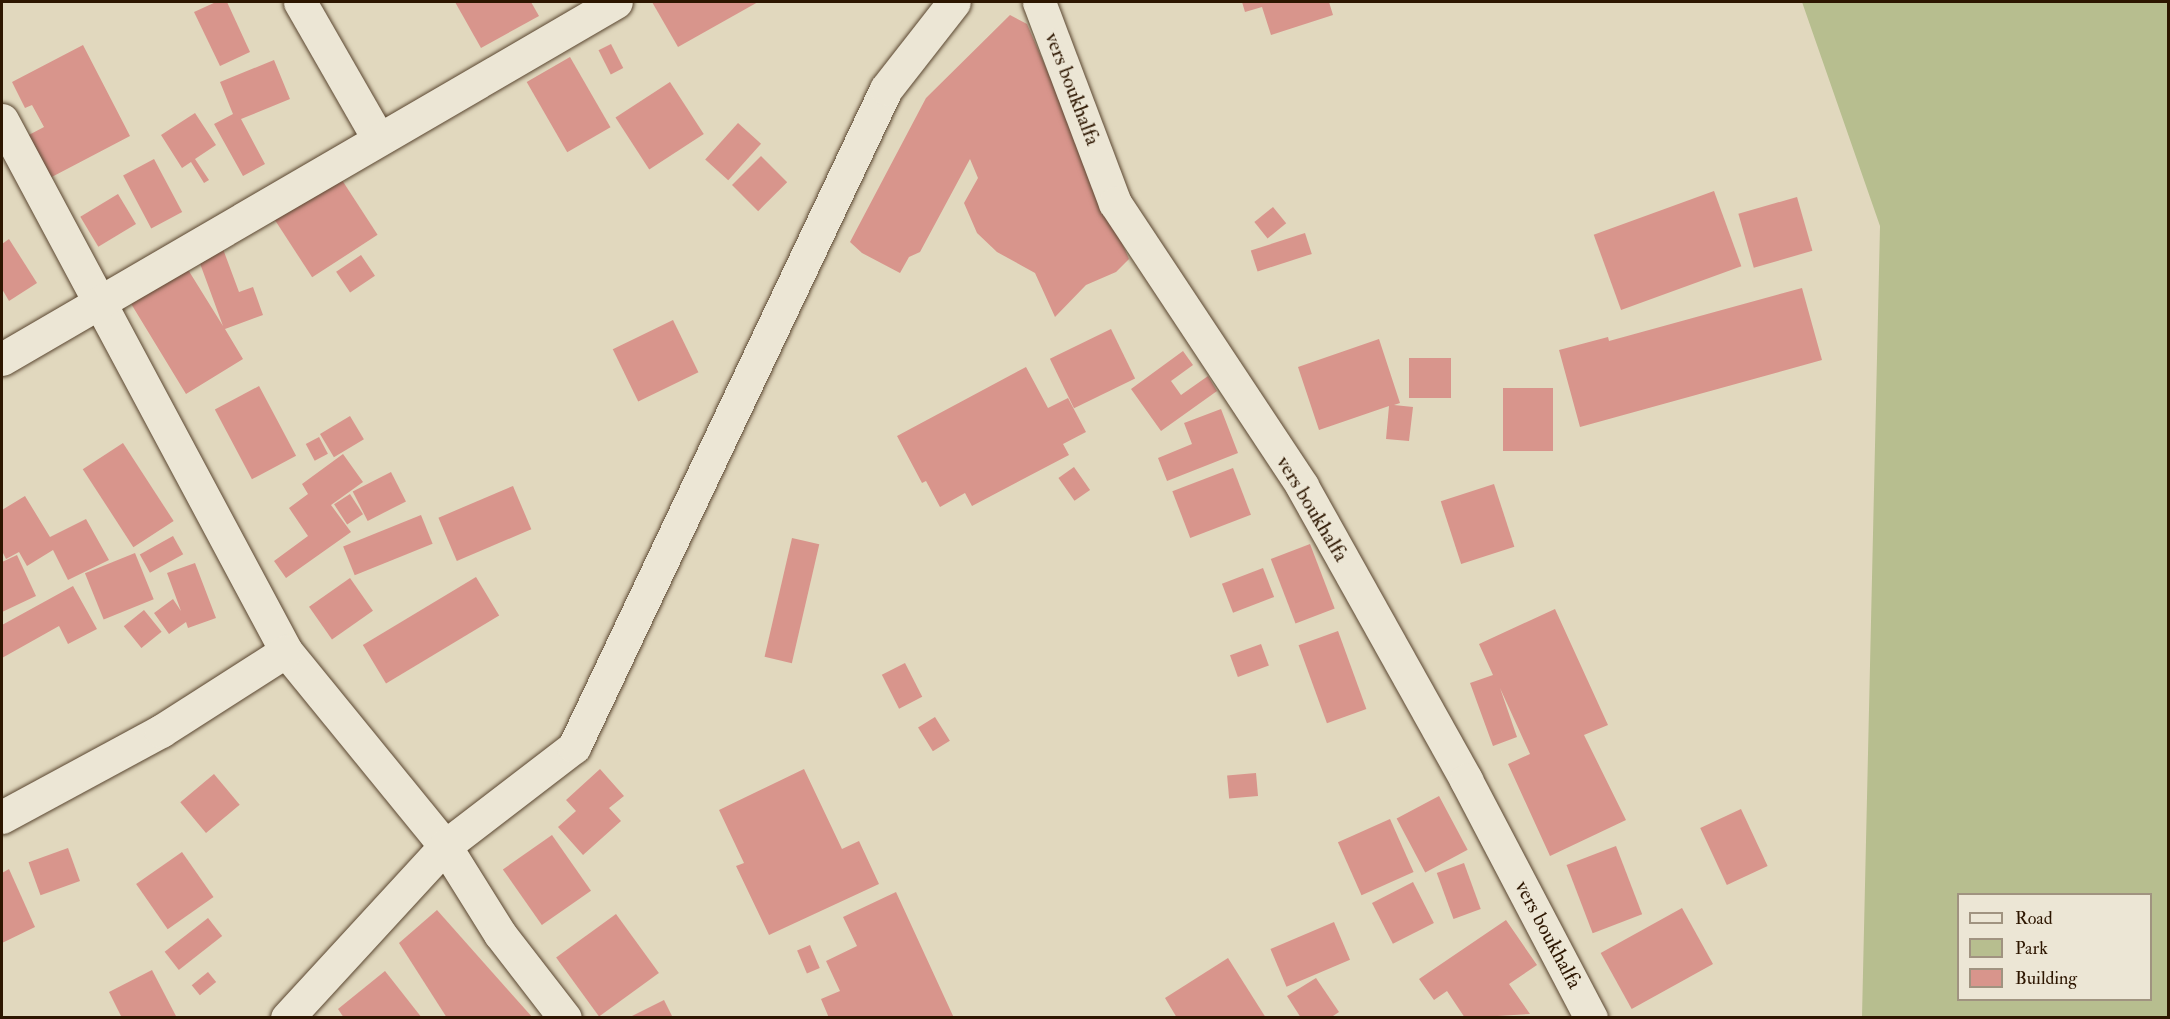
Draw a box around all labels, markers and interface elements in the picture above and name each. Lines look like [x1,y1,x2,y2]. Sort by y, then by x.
street label: vers boukhalfa [1039,29,1105,149]
street label: vers boukhalfa [1271,452,1353,566]
street label: vers boukhalfa [1509,877,1587,993]
legend [1957,893,2152,1001]
text: Road [2015,907,2053,930]
text: Park [2015,937,2048,960]
text: Building [2015,967,2077,990]

